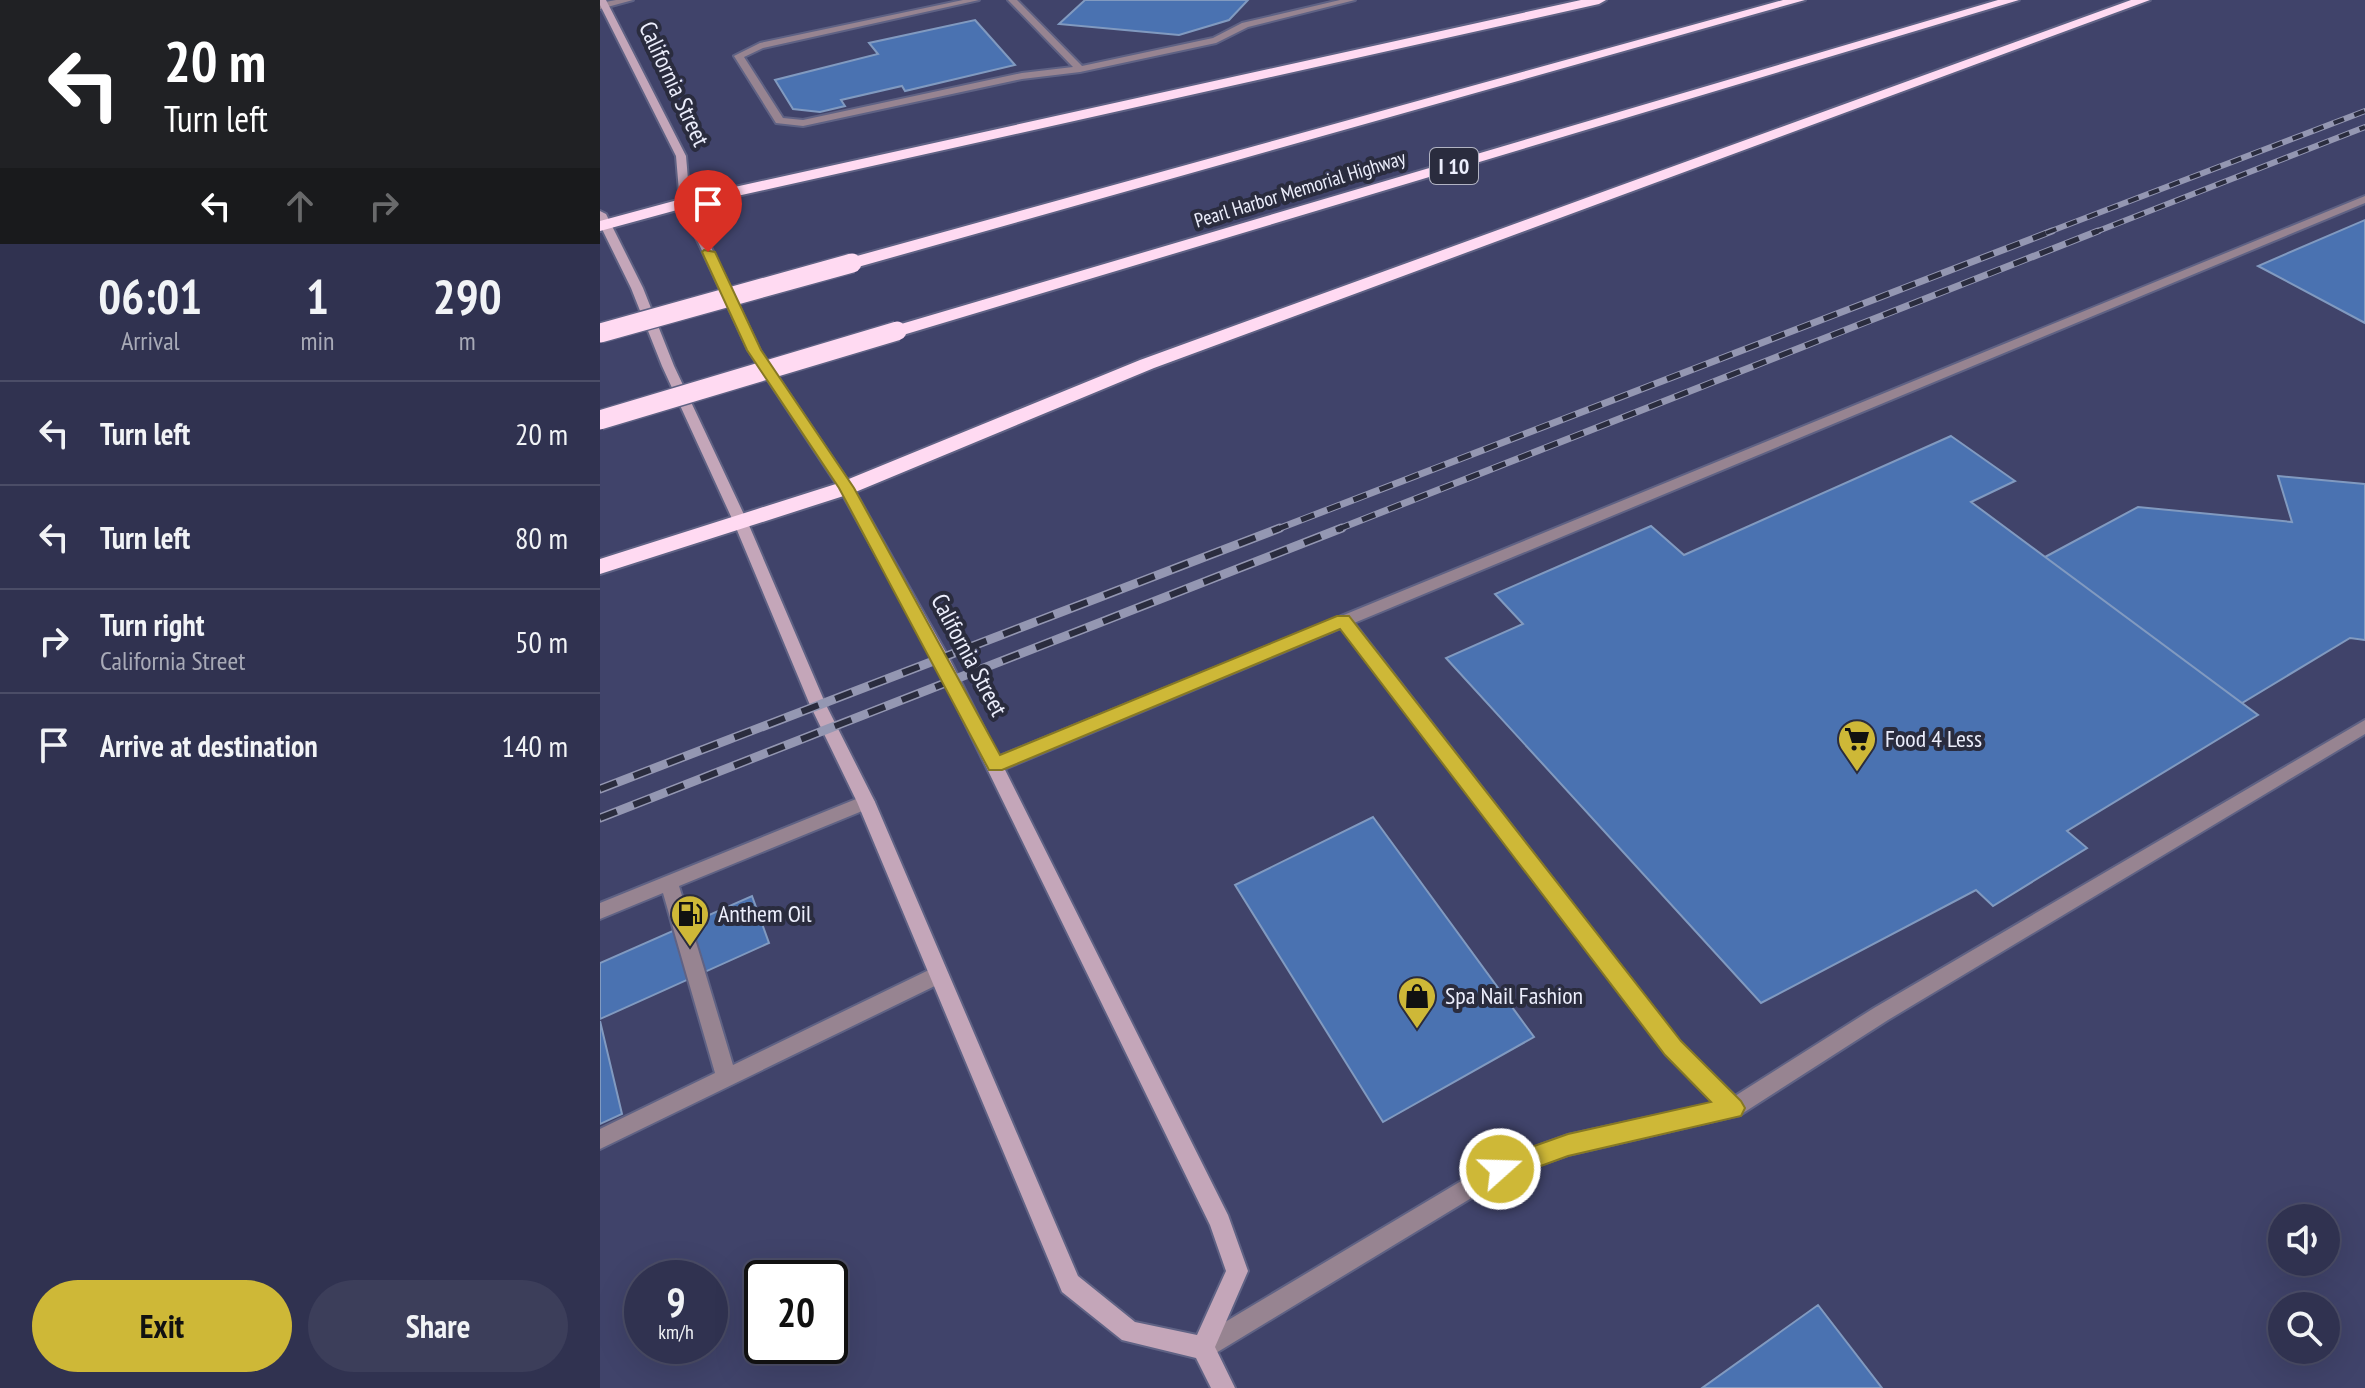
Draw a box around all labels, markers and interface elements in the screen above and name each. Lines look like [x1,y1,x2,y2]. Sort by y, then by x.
street label: California Street [632,16,717,151]
text: 20 m [164,25,266,97]
icon: left [32,32,136,136]
text: Turn left [164,95,268,142]
street label: Pearl Harbor Memorial Highway [1191,144,1409,234]
road number: I 10 [1430,148,1478,184]
pin [674,170,742,252]
icon: arrive [686,182,730,226]
icon: left [194,184,238,228]
icon: ahead [278,184,322,228]
icon: right [362,184,406,228]
text: 06:01 [98,265,202,327]
text: 1 [306,265,329,327]
text: 290 [433,265,502,327]
text: Arrival [121,324,180,357]
text: min [300,324,334,357]
text: m [459,324,476,357]
icon: left [32,411,76,455]
text: Turn left [100,414,190,453]
text: 20 m [515,414,568,453]
icon: left [32,515,76,559]
text: Turn left [100,518,190,557]
text: 80 m [515,518,568,557]
street label: California Street [924,588,1015,722]
text: Turn right [100,605,204,644]
icon: right [32,619,76,663]
text: 50 m [515,622,568,661]
text: California Street [100,644,245,677]
supermarket icon: Food 4 Less [1836,718,1878,773]
icon: arrive [32,723,76,767]
place label: Food 4 Less [1885,723,1982,754]
text: Arrive at destination [100,726,318,765]
text: 140 m [502,726,568,765]
fuel station icon: Anthem Oil [669,893,711,948]
place label: Anthem Oil [718,898,812,929]
shop icon: Spa Nail Fashion [1396,975,1438,1030]
place label: Spa Nail Fashion [1445,980,1583,1011]
position arrow [1458,1127,1542,1211]
map controls [2268,1204,2340,1364]
button: sound [2268,1204,2340,1276]
speed limit sign: 20 [744,1260,848,1364]
text: 9 [666,1276,686,1328]
button: Exit [32,1280,292,1372]
button: Share [308,1280,568,1372]
button: search [2268,1292,2340,1364]
text: km/h [658,1319,694,1345]

